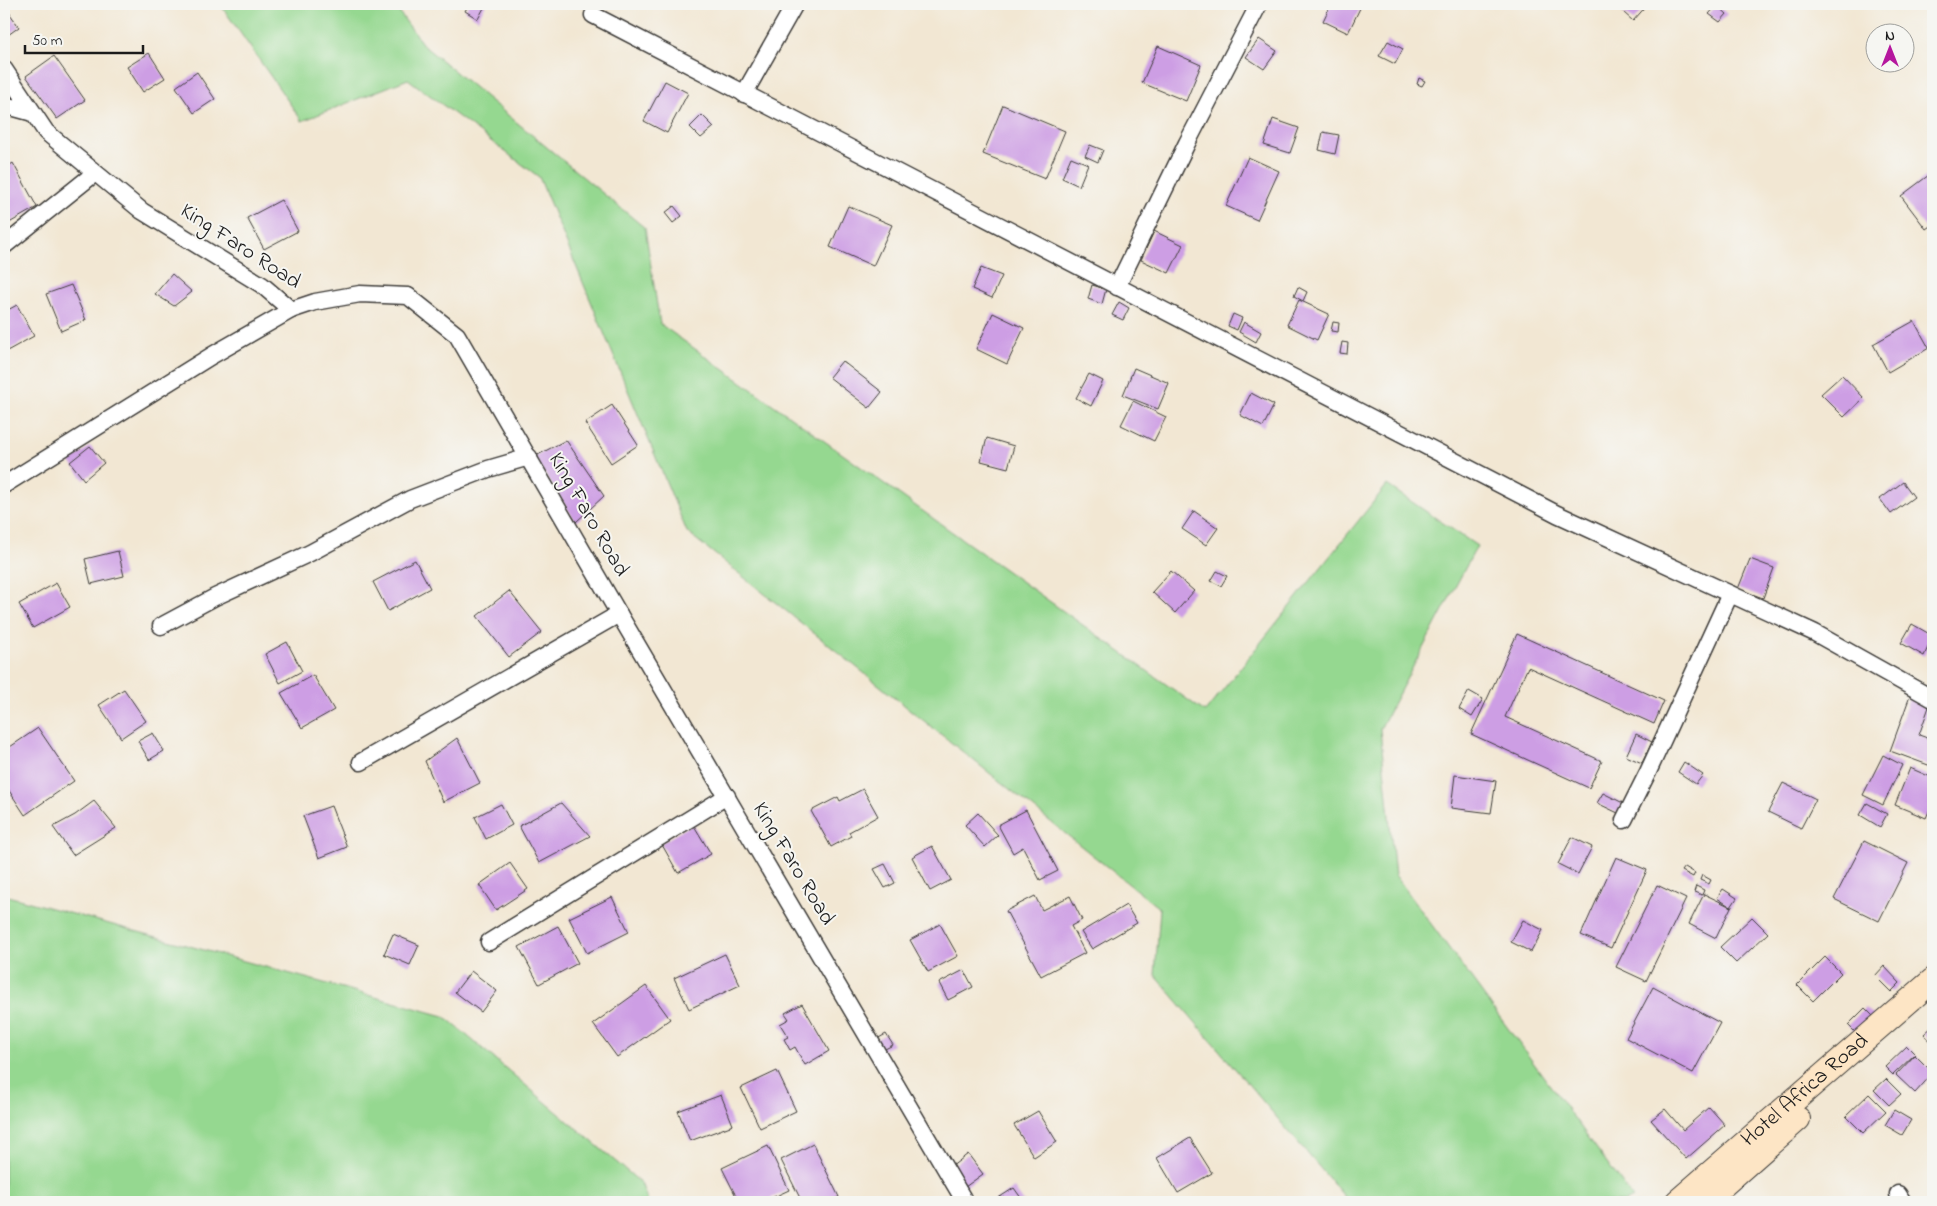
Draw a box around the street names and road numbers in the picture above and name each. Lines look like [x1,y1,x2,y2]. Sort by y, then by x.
street label: King Faro Road [173,196,307,299]
street label: King Faro Road [539,447,637,584]
street label: King Faro Road [743,796,842,932]
street label: Hotel Africa Road [1735,1026,1876,1155]

